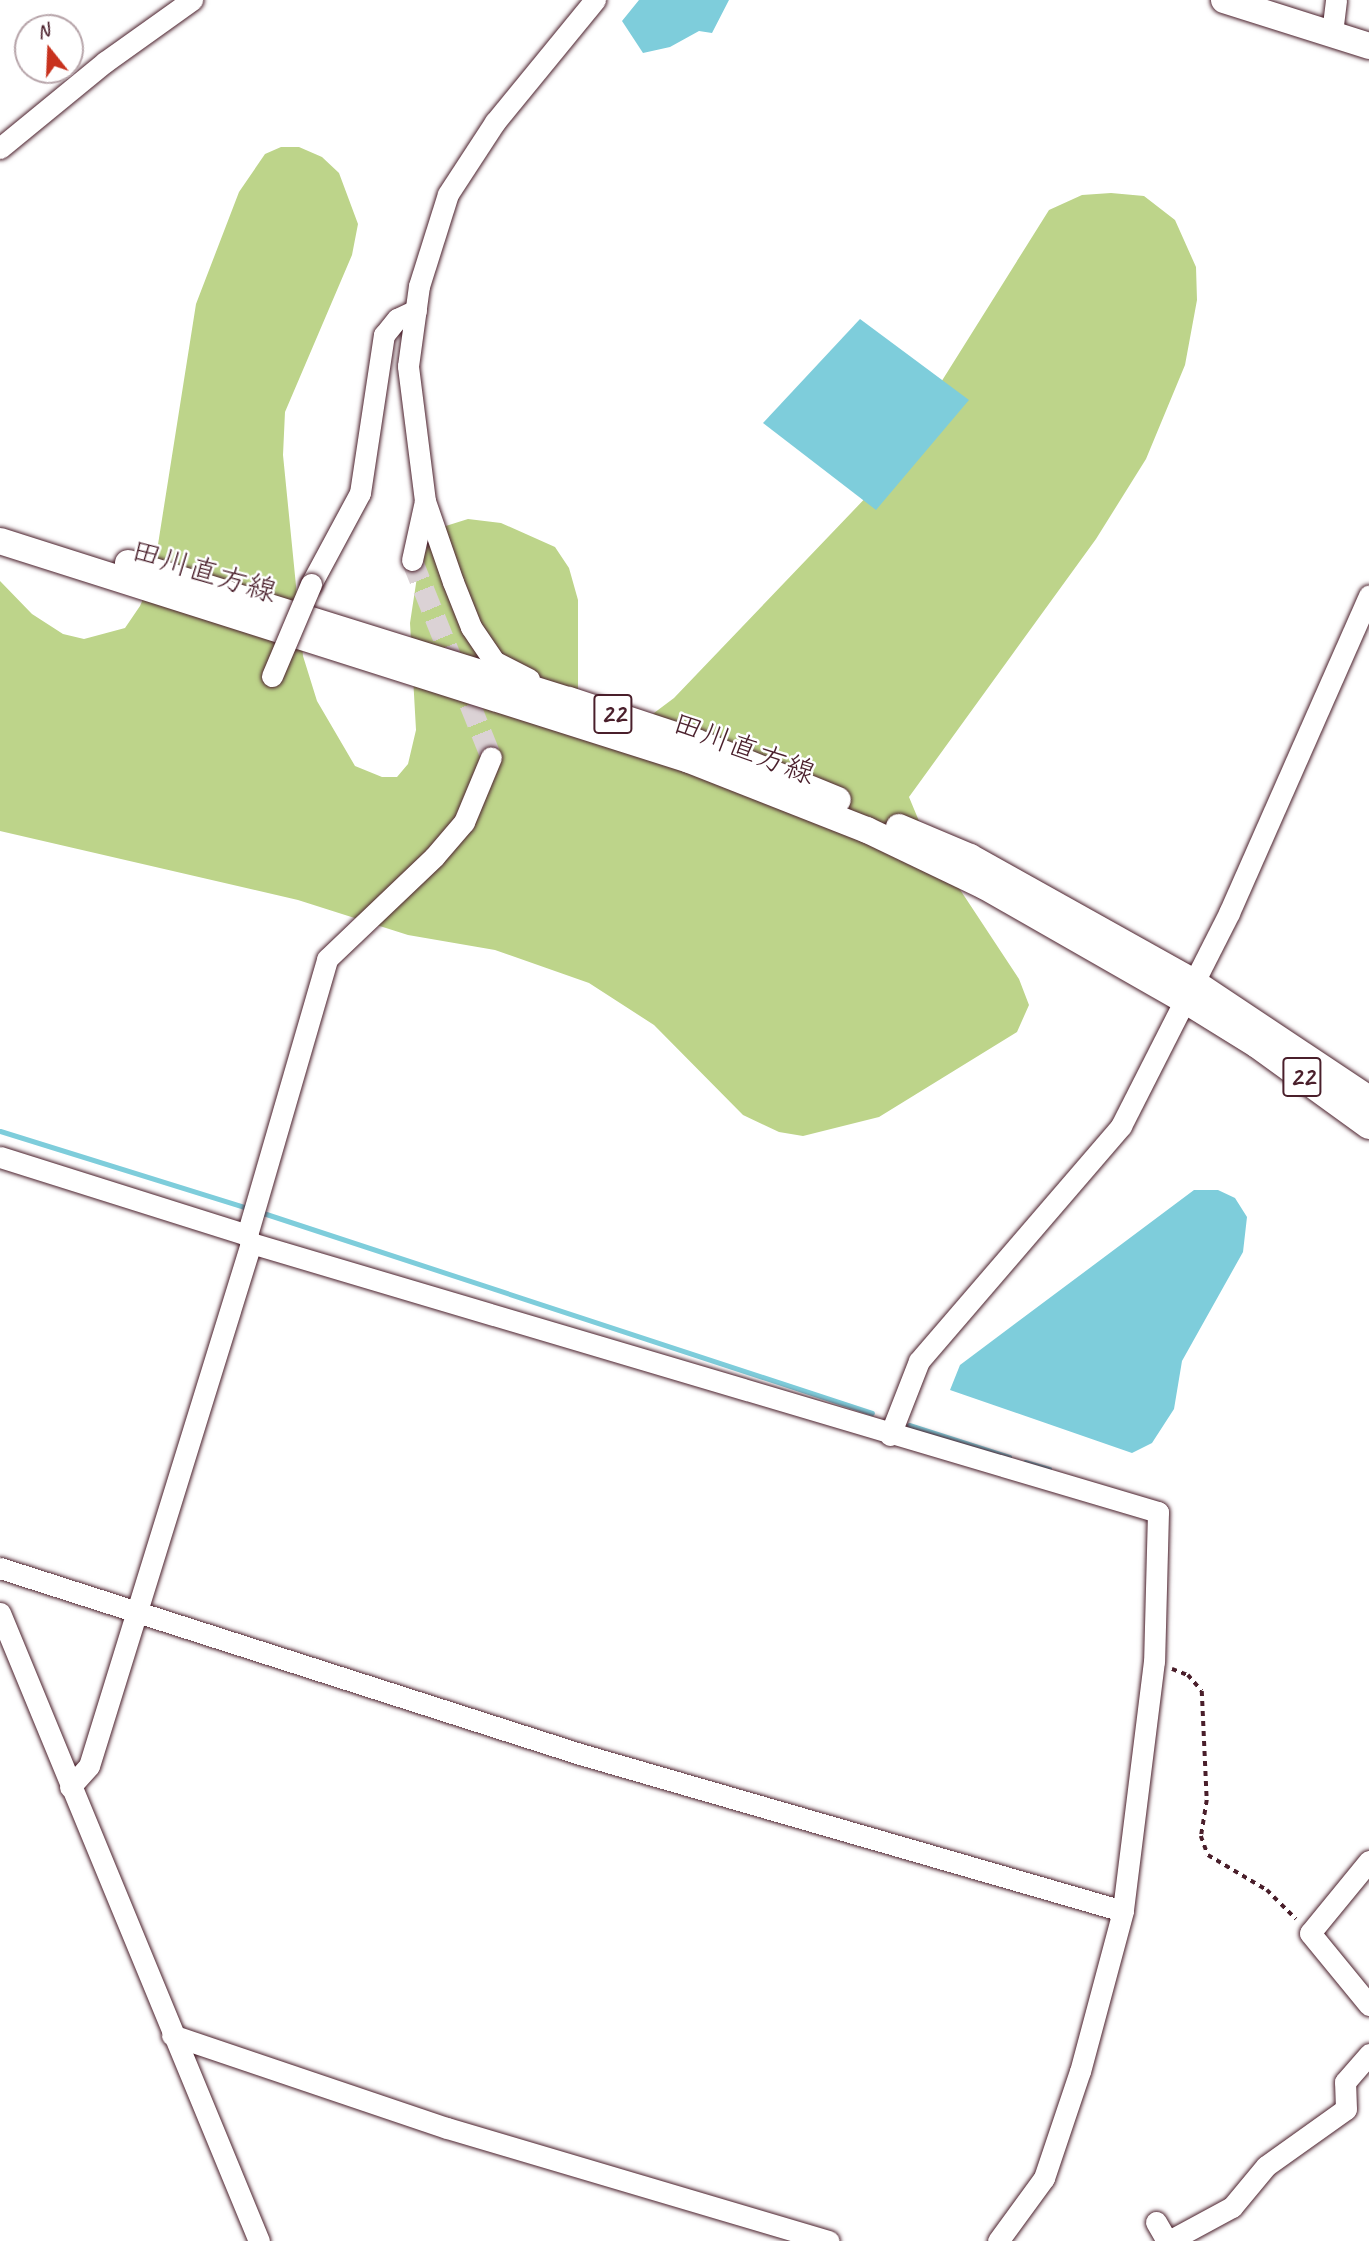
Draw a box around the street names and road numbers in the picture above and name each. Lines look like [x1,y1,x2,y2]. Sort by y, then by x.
street label: 田川直方線 [127,532,281,610]
road number: 22 [592,690,634,738]
street label: 田川直方線 [668,704,820,792]
road number: 22 [1281,1052,1323,1102]

